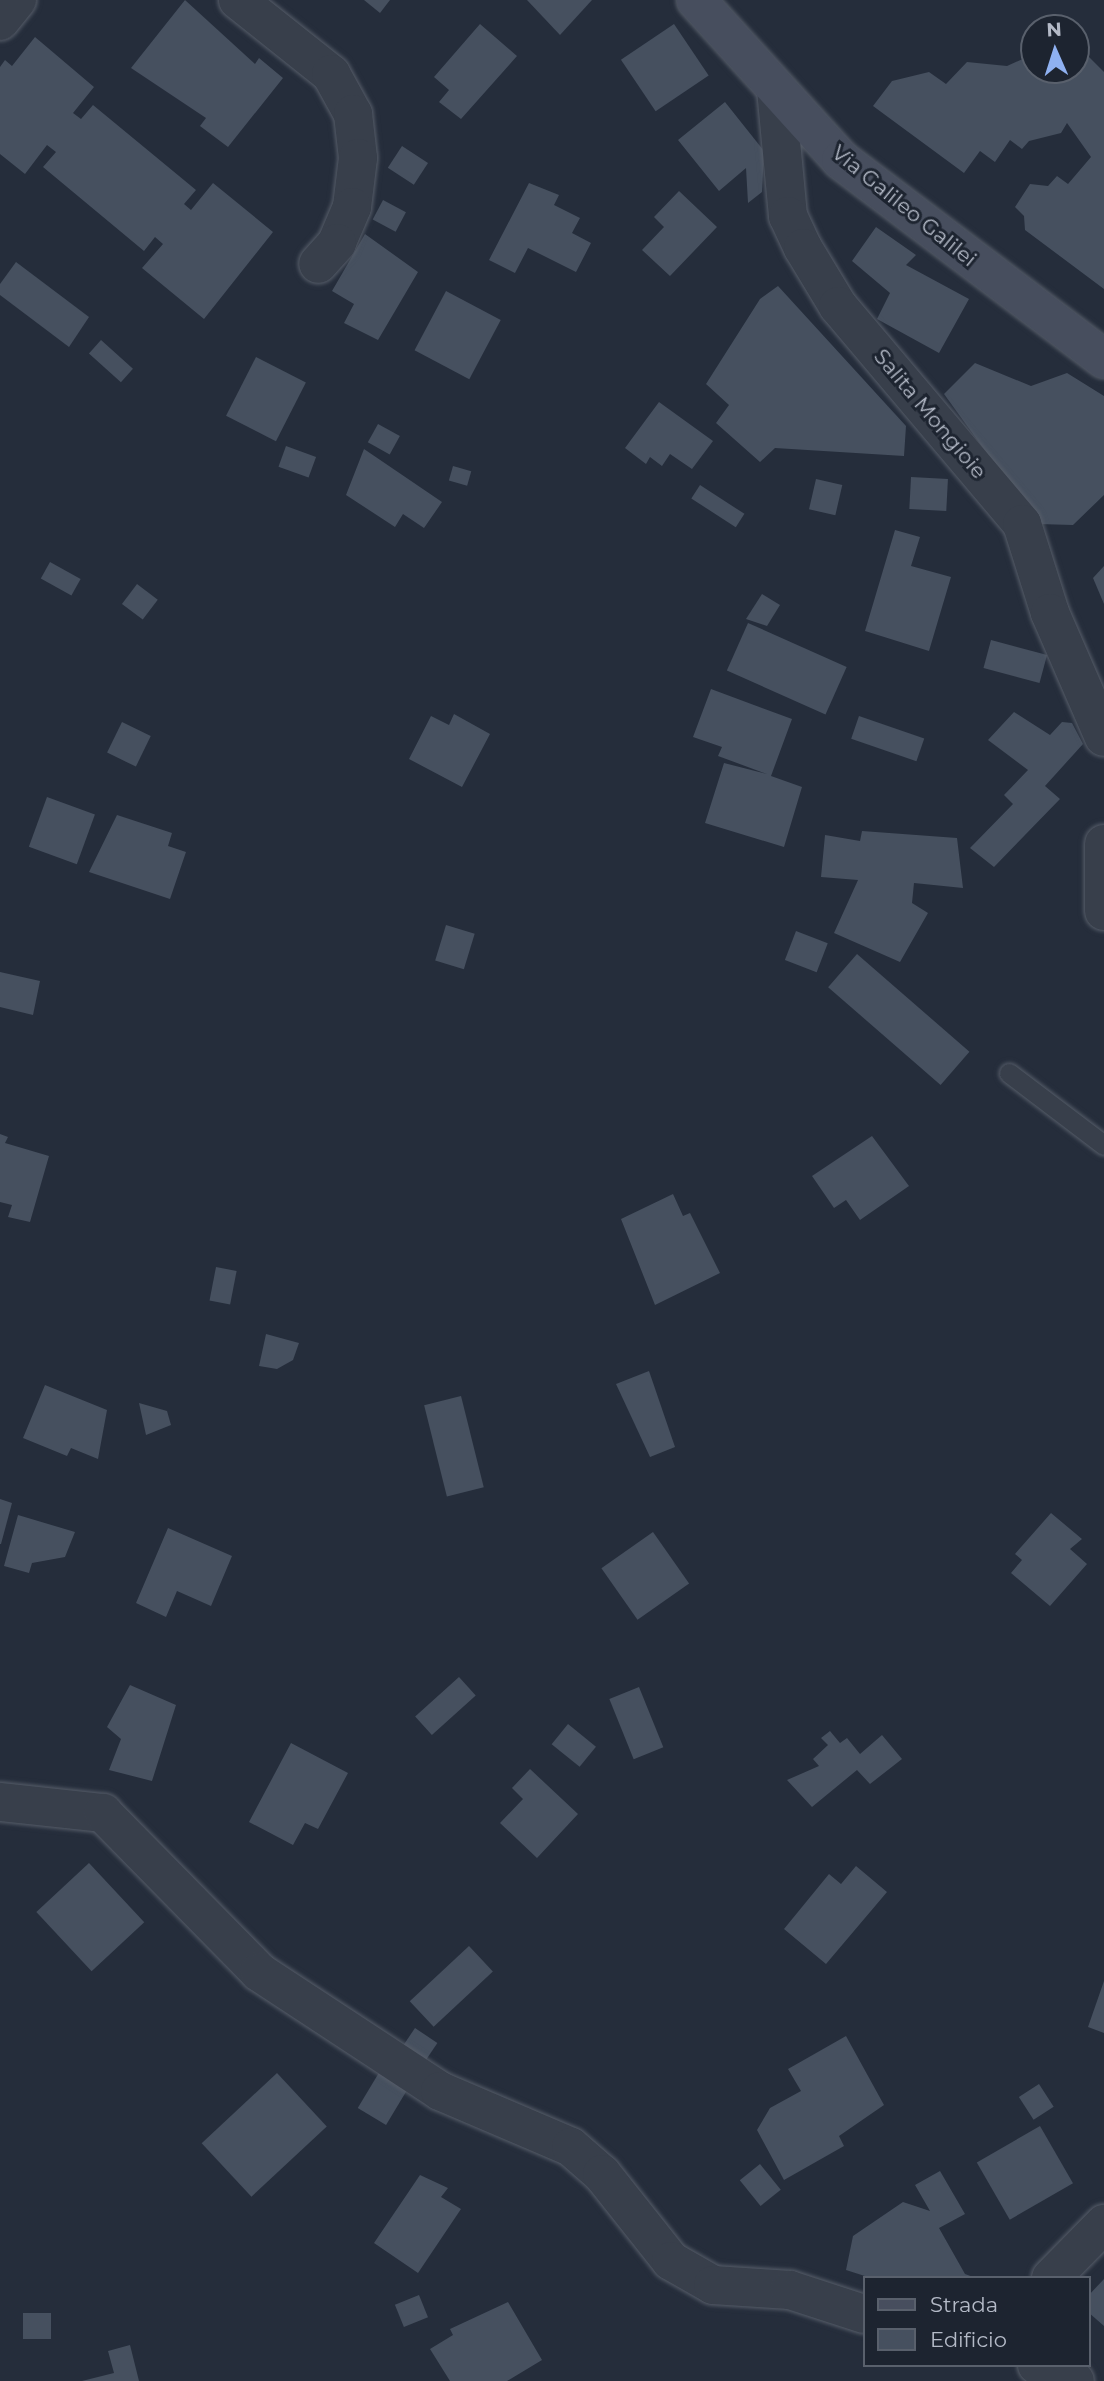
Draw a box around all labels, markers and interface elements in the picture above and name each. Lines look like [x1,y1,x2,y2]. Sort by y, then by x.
north arrow [1020,14,1090,84]
text: N [1046,18,1062,41]
street label: Via Galileo Galilei [827,140,981,272]
street label: Salita Mongioie [868,344,992,484]
legend [862,2276,1090,2367]
text: Strada [930,2292,998,2317]
text: Edificio [930,2327,1007,2352]

